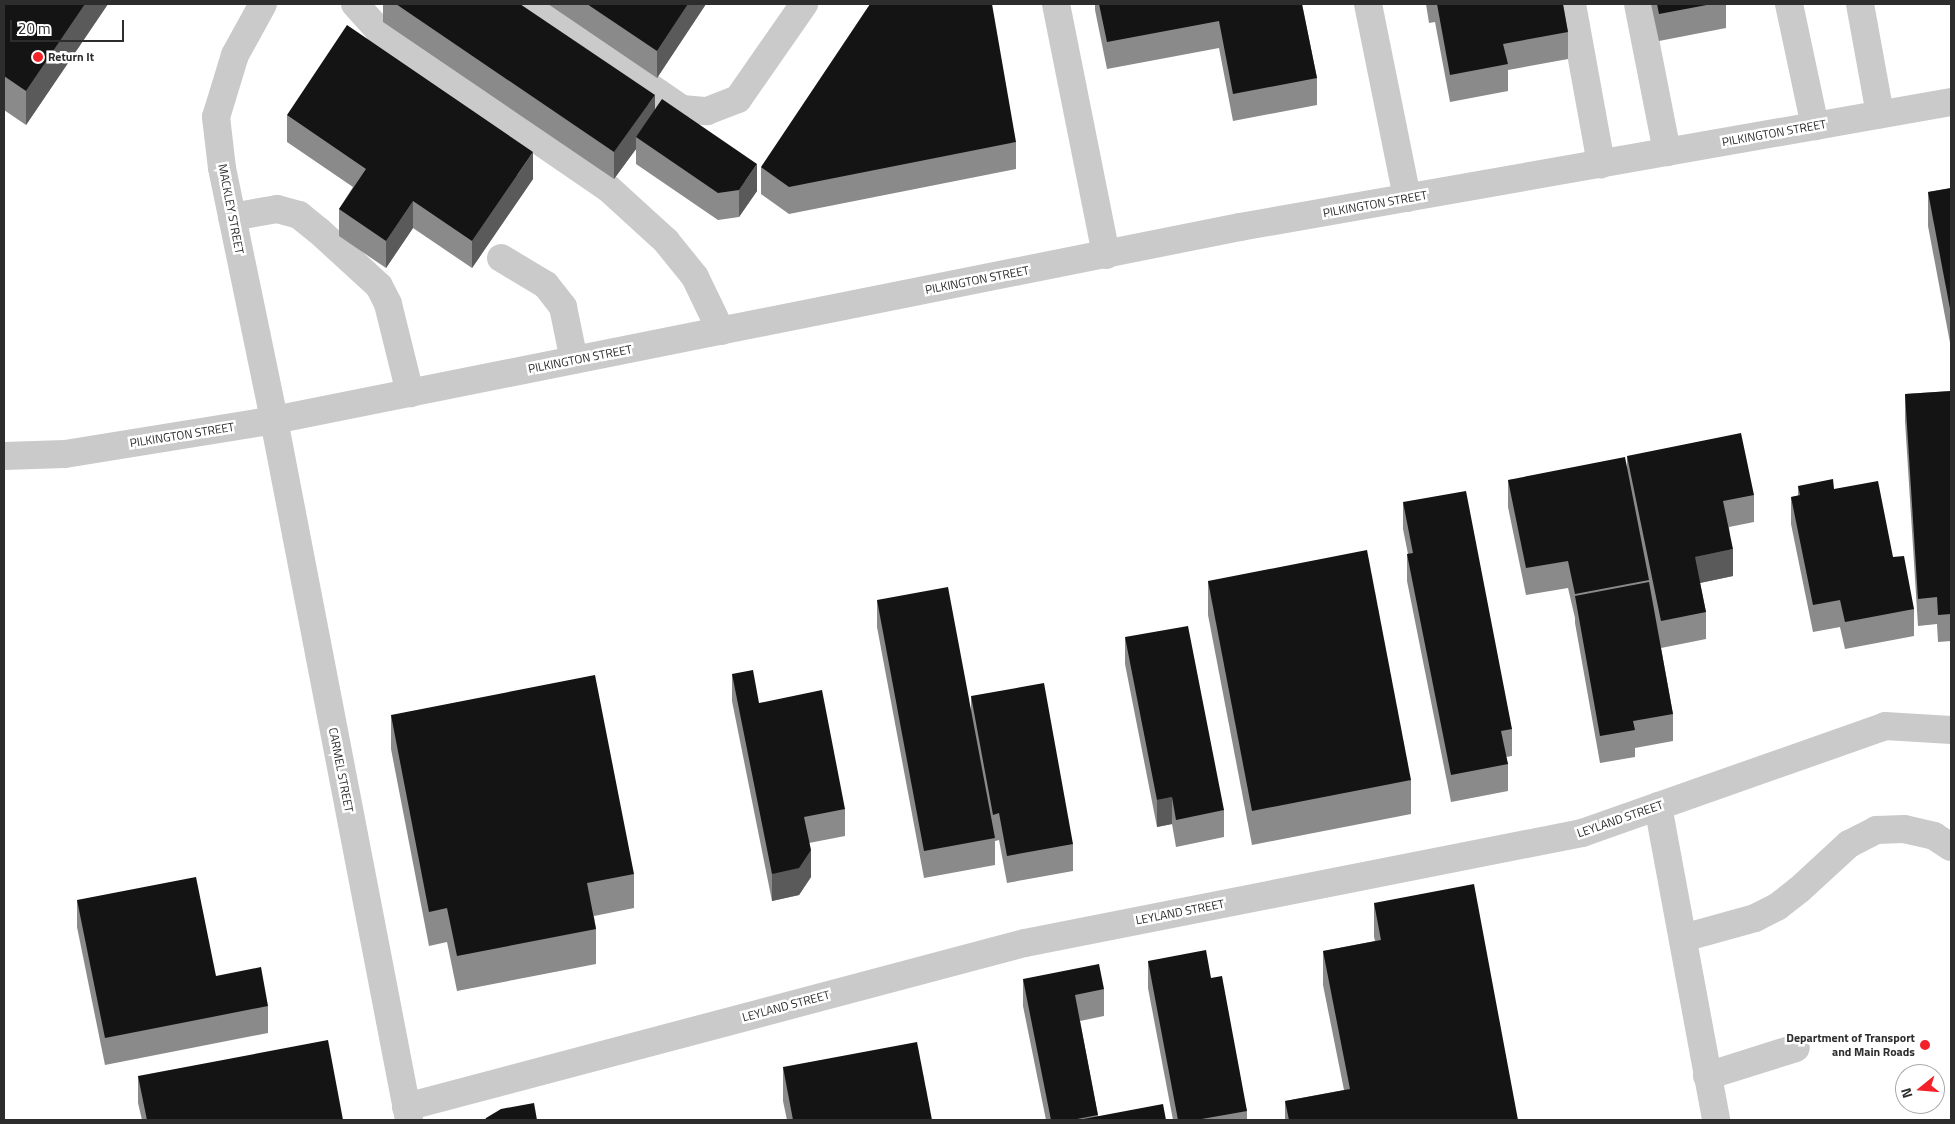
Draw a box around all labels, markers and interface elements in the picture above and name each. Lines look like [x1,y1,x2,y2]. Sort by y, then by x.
scale bar [12,10,126,42]
text: 20 m [18,17,51,40]
place label: Return It [48,50,94,64]
marker: Return It [32,51,44,63]
street label: PILKINGTON STREET [1721,117,1827,149]
street label: MACKLEY STREET [215,163,247,255]
street label: PILKINGTON STREET [1322,188,1428,220]
street label: PILKINGTON STREET [924,263,1030,297]
street label: PILKINGTON STREET [527,342,633,376]
street label: PILKINGTON STREET [129,420,235,450]
street label: CARMEL STREET [326,726,356,814]
street label: LEYLAND STREET [1575,798,1665,840]
street label: LEYLAND STREET [1134,896,1226,928]
street label: LEYLAND STREET [741,987,831,1025]
place label: Department of Transport and Main Roads [1786,1031,1915,1059]
marker: Department of Transport and Main Roads [1919,1039,1931,1051]
north arrow [1895,1064,1945,1114]
text: N [1895,1086,1918,1101]

